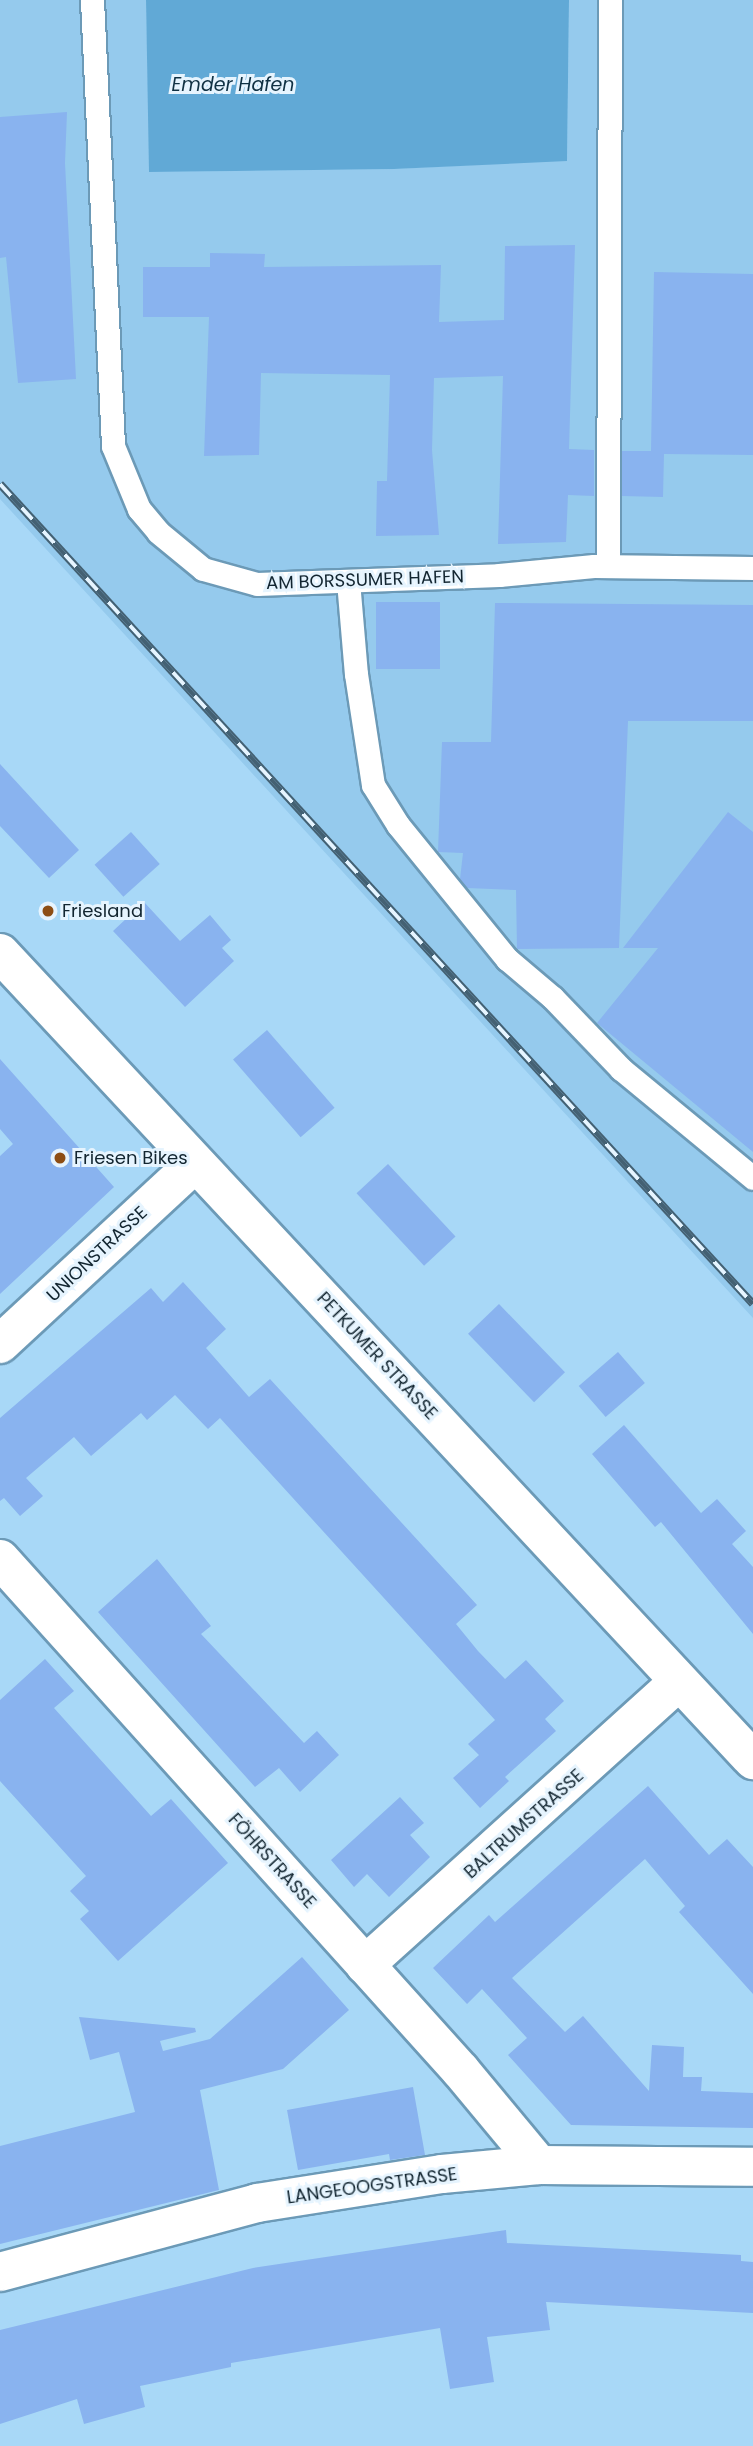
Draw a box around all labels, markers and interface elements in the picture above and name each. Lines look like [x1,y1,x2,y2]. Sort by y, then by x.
water label: Emder Hafen [172,74,294,96]
street label: AM BORSSUMER HAFEN [266,566,464,594]
place label: Friesland [62,900,143,922]
marker: Friesland [40,903,56,919]
place label: Friesen Bikes [74,1147,188,1169]
marker: Friesen Bikes [52,1150,68,1166]
street label: UNIONSTRASSE [42,1202,152,1306]
street label: PETKUMER STRASSE [312,1288,442,1424]
street label: BALTRUMSTRASSE [460,1765,588,1883]
street label: FÖHRSTRASSE [224,1809,320,1913]
street label: LANGEOOGSTRASSE [285,2163,459,2209]

